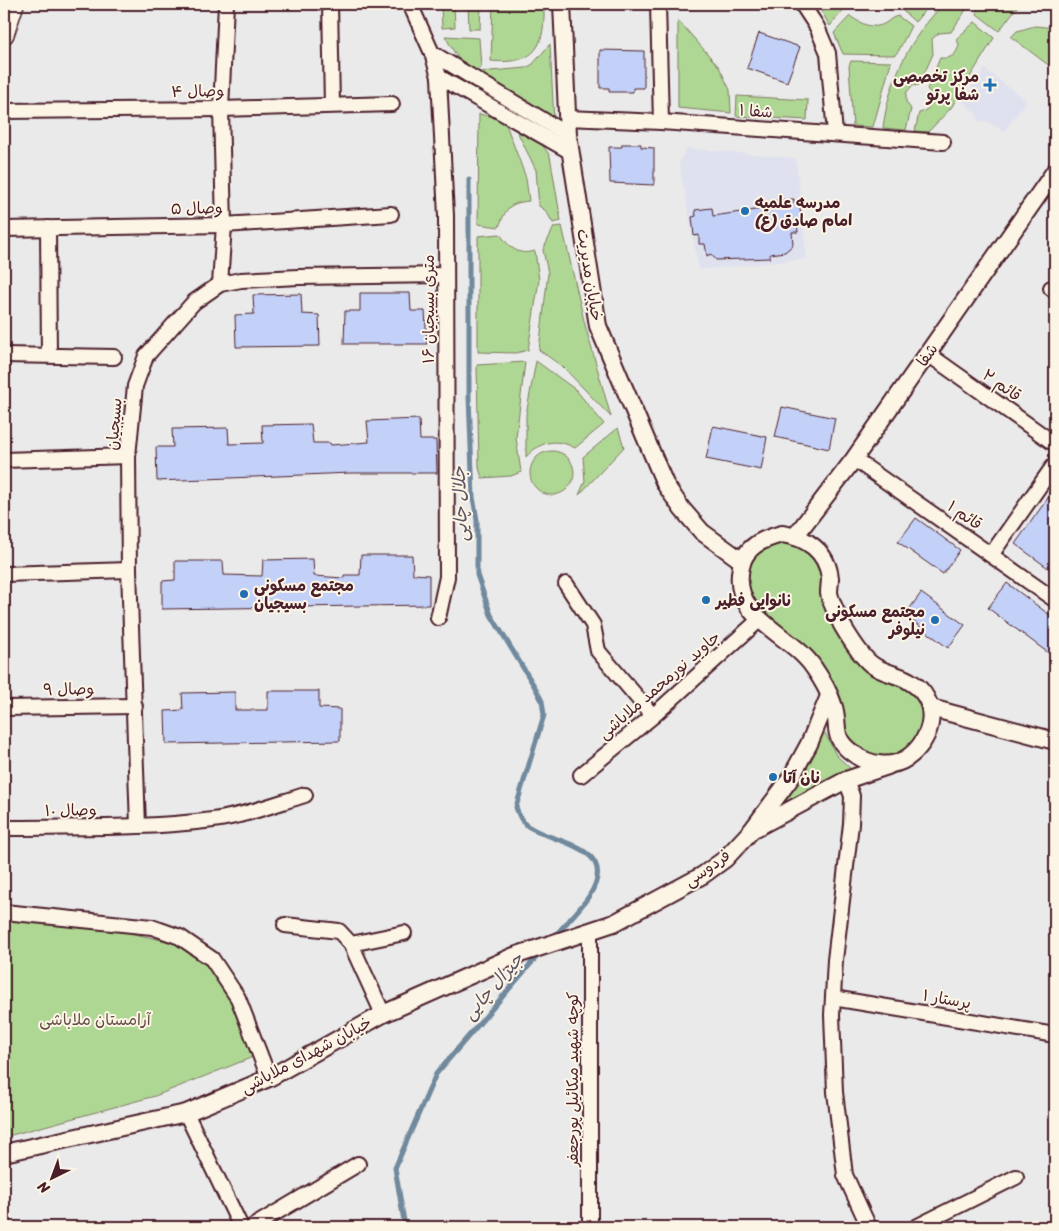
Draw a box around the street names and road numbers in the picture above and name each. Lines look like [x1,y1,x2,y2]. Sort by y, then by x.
street label: وصال ۴ [171,76,225,106]
street label: شفا ۱ [738,95,774,127]
street label: وصال ۵ [170,193,224,223]
street label: خیابان مدیریت [568,227,612,323]
street label: ۱۶ متری بسیجیان [414,254,443,364]
street label: شفا [908,337,946,373]
street label: قائم ۲ [976,361,1028,409]
street label: بسیجیان [97,397,131,451]
street label: قائم ۱ [941,492,989,538]
street label: جاوید نورمحمد ملاباشی [591,623,727,747]
street label: وصال ۹ [43,674,95,704]
street label: وصال ۱۰ [44,795,98,825]
street label: فردوسی [677,841,737,895]
street label: پرستار ۱ [920,980,974,1018]
street label: کوچه شهید میکائیل پورجعفر [558,992,587,1168]
street label: خیابان شهدای ملاباشی [235,1008,377,1102]

